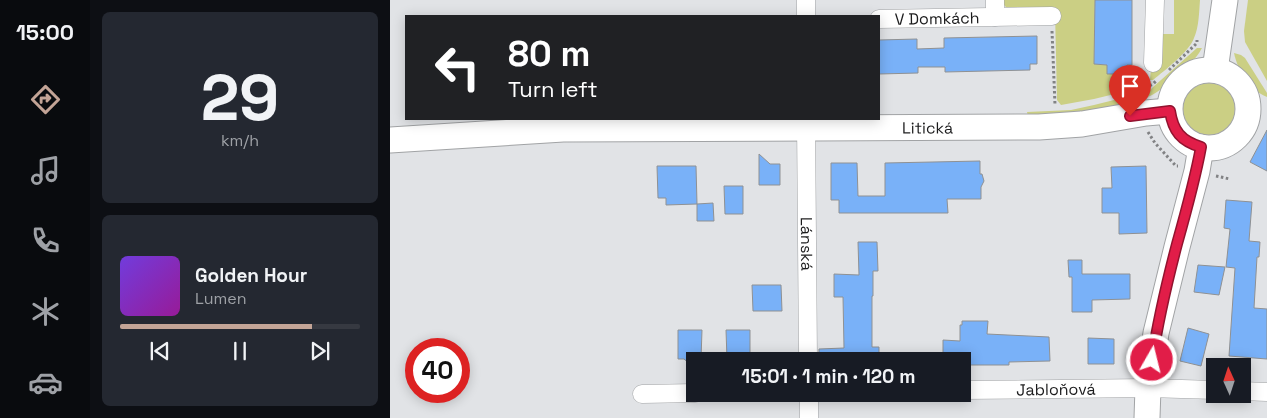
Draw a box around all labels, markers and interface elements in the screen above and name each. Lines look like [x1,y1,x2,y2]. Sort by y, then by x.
street label: V Domkách [894,7,980,30]
text: 15:00 [16,18,74,46]
text: 80 m [508,32,590,76]
icon: left [425,35,490,100]
text: 29 [201,56,279,139]
pin [1109,65,1151,116]
icon: arrive [1116,72,1144,100]
text: Turn left [508,75,598,103]
icon: directions [28,82,63,117]
street label: Litická [902,117,953,139]
text: km/h [221,130,259,151]
icon: music [28,153,63,188]
street label: Lánská [796,217,817,271]
icon: phone [28,223,63,258]
text: Golden Hour [195,263,307,288]
text: Lumen [195,288,247,309]
icon: climate [28,294,63,329]
position arrow [1125,333,1177,385]
icon: previous [146,337,174,365]
icon: pause [226,337,254,365]
icon: next [306,337,334,365]
speed limit sign: 40 [405,338,470,403]
north arrow [1206,358,1251,402]
map controls [1206,358,1251,403]
text: 15:01 · 1 min · 120 m [742,364,915,389]
icon: car [28,365,63,400]
street label: Jabloňová [1016,379,1096,400]

